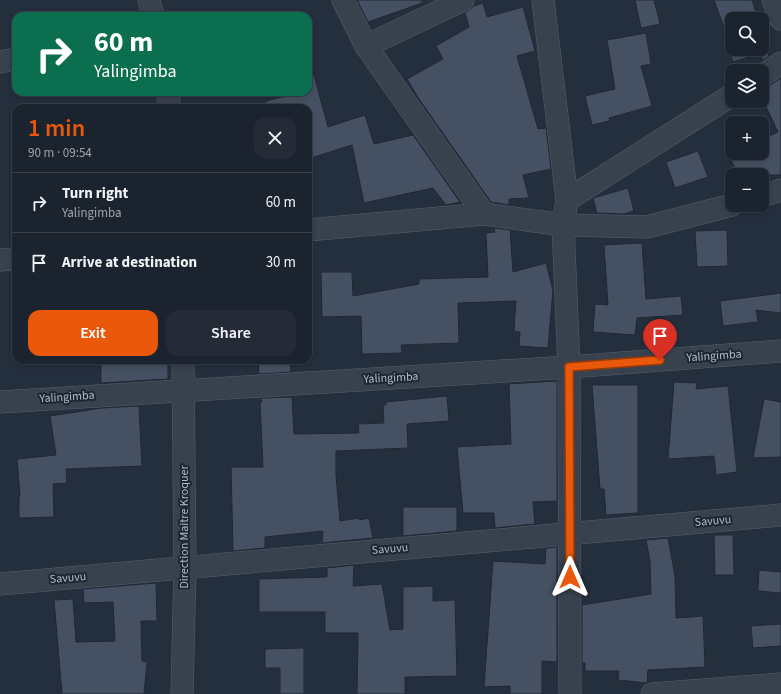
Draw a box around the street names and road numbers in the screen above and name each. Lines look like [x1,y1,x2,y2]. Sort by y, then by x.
street label: Yalingimba [685,346,742,366]
street label: Yalingimba [362,368,419,388]
street label: Yalingimba [38,387,95,407]
street label: Direction Maitre Kroquer [176,465,193,589]
street label: Savuvu [694,511,732,531]
street label: Savuvu [371,539,409,559]
street label: Savuvu [49,568,87,588]

